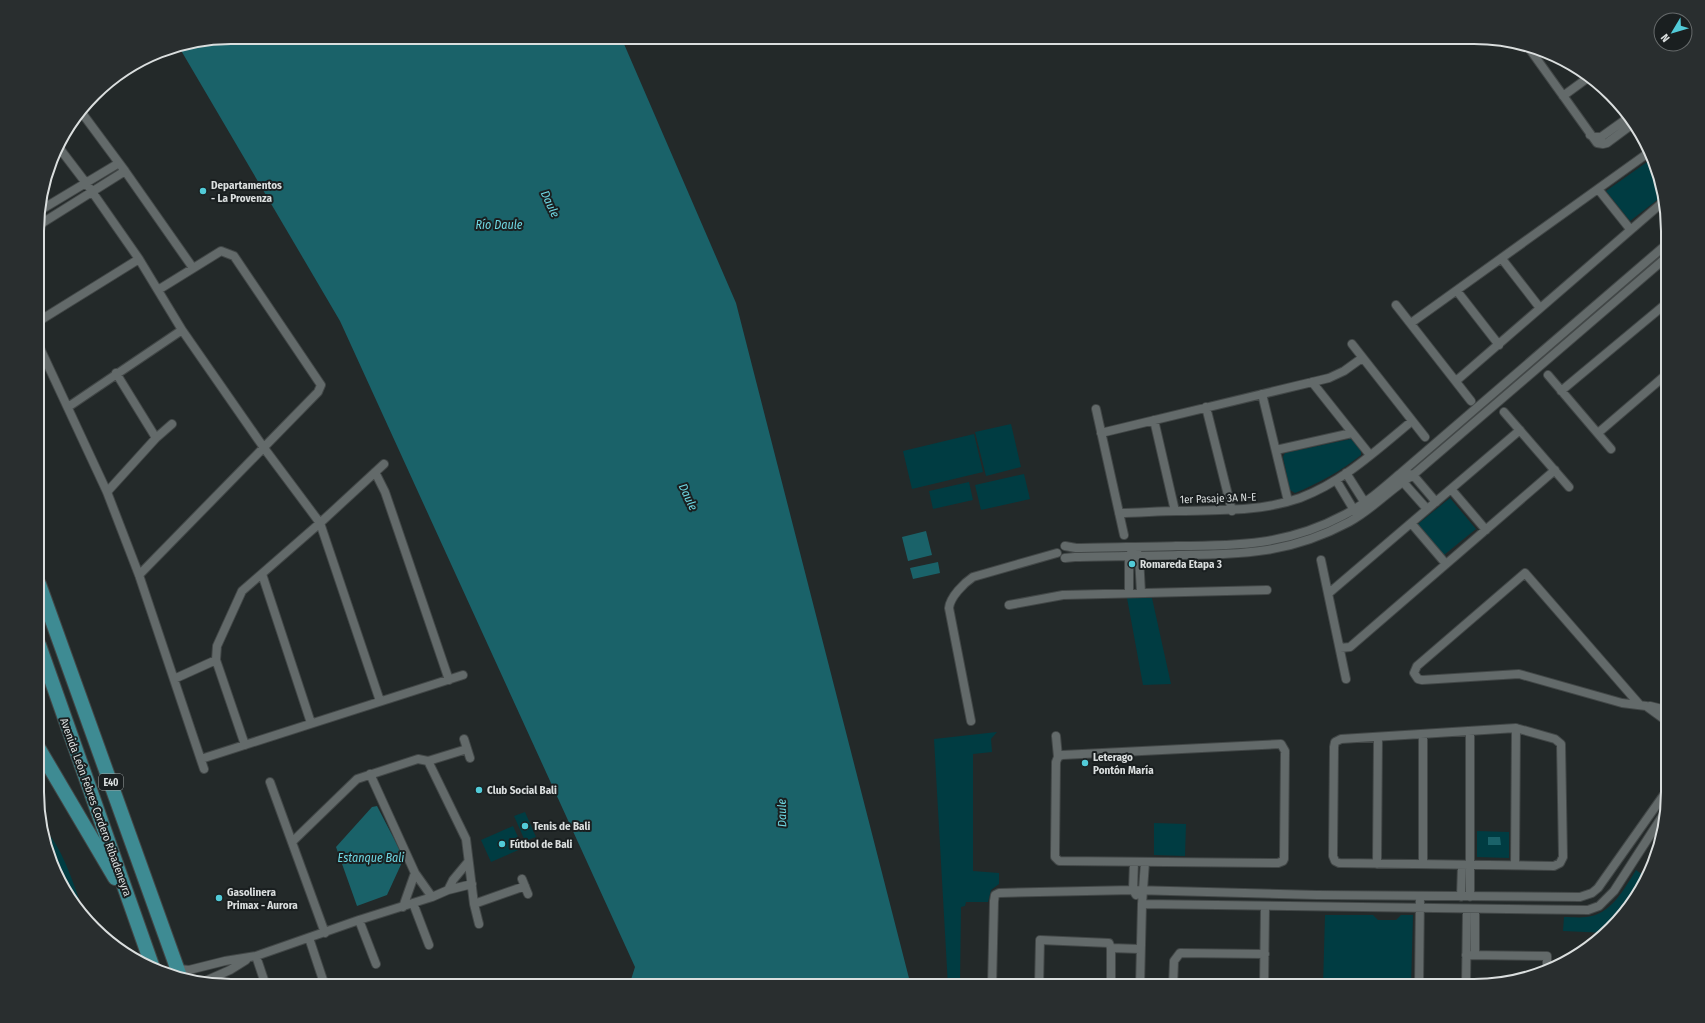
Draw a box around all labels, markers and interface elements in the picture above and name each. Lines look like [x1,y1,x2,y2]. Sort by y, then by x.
north arrow [1653,12,1693,52]
text: N [1658,31,1673,44]
place label: Departamentos - La Provenza [211,179,282,205]
marker: Departamentos - La Provenza [198,186,208,196]
water label: Daule [538,188,562,220]
water label: Río Daule [476,218,523,232]
water label: Daule [676,481,700,513]
street label: 1er Pasaje 3A N-E [1180,491,1257,506]
place label: Romareda Etapa 3 [1140,558,1222,571]
marker: Romareda Etapa 3 [1127,559,1137,569]
street label: Avenida León Febres Cordero Ribadeneyra [57,716,134,898]
place label: Leterago Pontón María [1093,751,1154,777]
marker: Leterago Pontón María [1080,758,1090,768]
road number: E40 [99,774,123,790]
place label: Club Social Bali [487,784,557,797]
marker: Club Social Bali [474,785,484,795]
water label: Daule [775,798,789,827]
place label: Tenis de Bali [533,820,590,833]
marker: Tenis de Bali [520,821,530,831]
place label: Fútbol de Bali [510,838,573,851]
marker: Fútbol de Bali [497,839,507,849]
water label: Estanque Bali [338,851,404,865]
place label: Gasolinera Primax - Aurora [227,886,298,912]
marker: Gasolinera Primax - Aurora [214,893,224,903]

